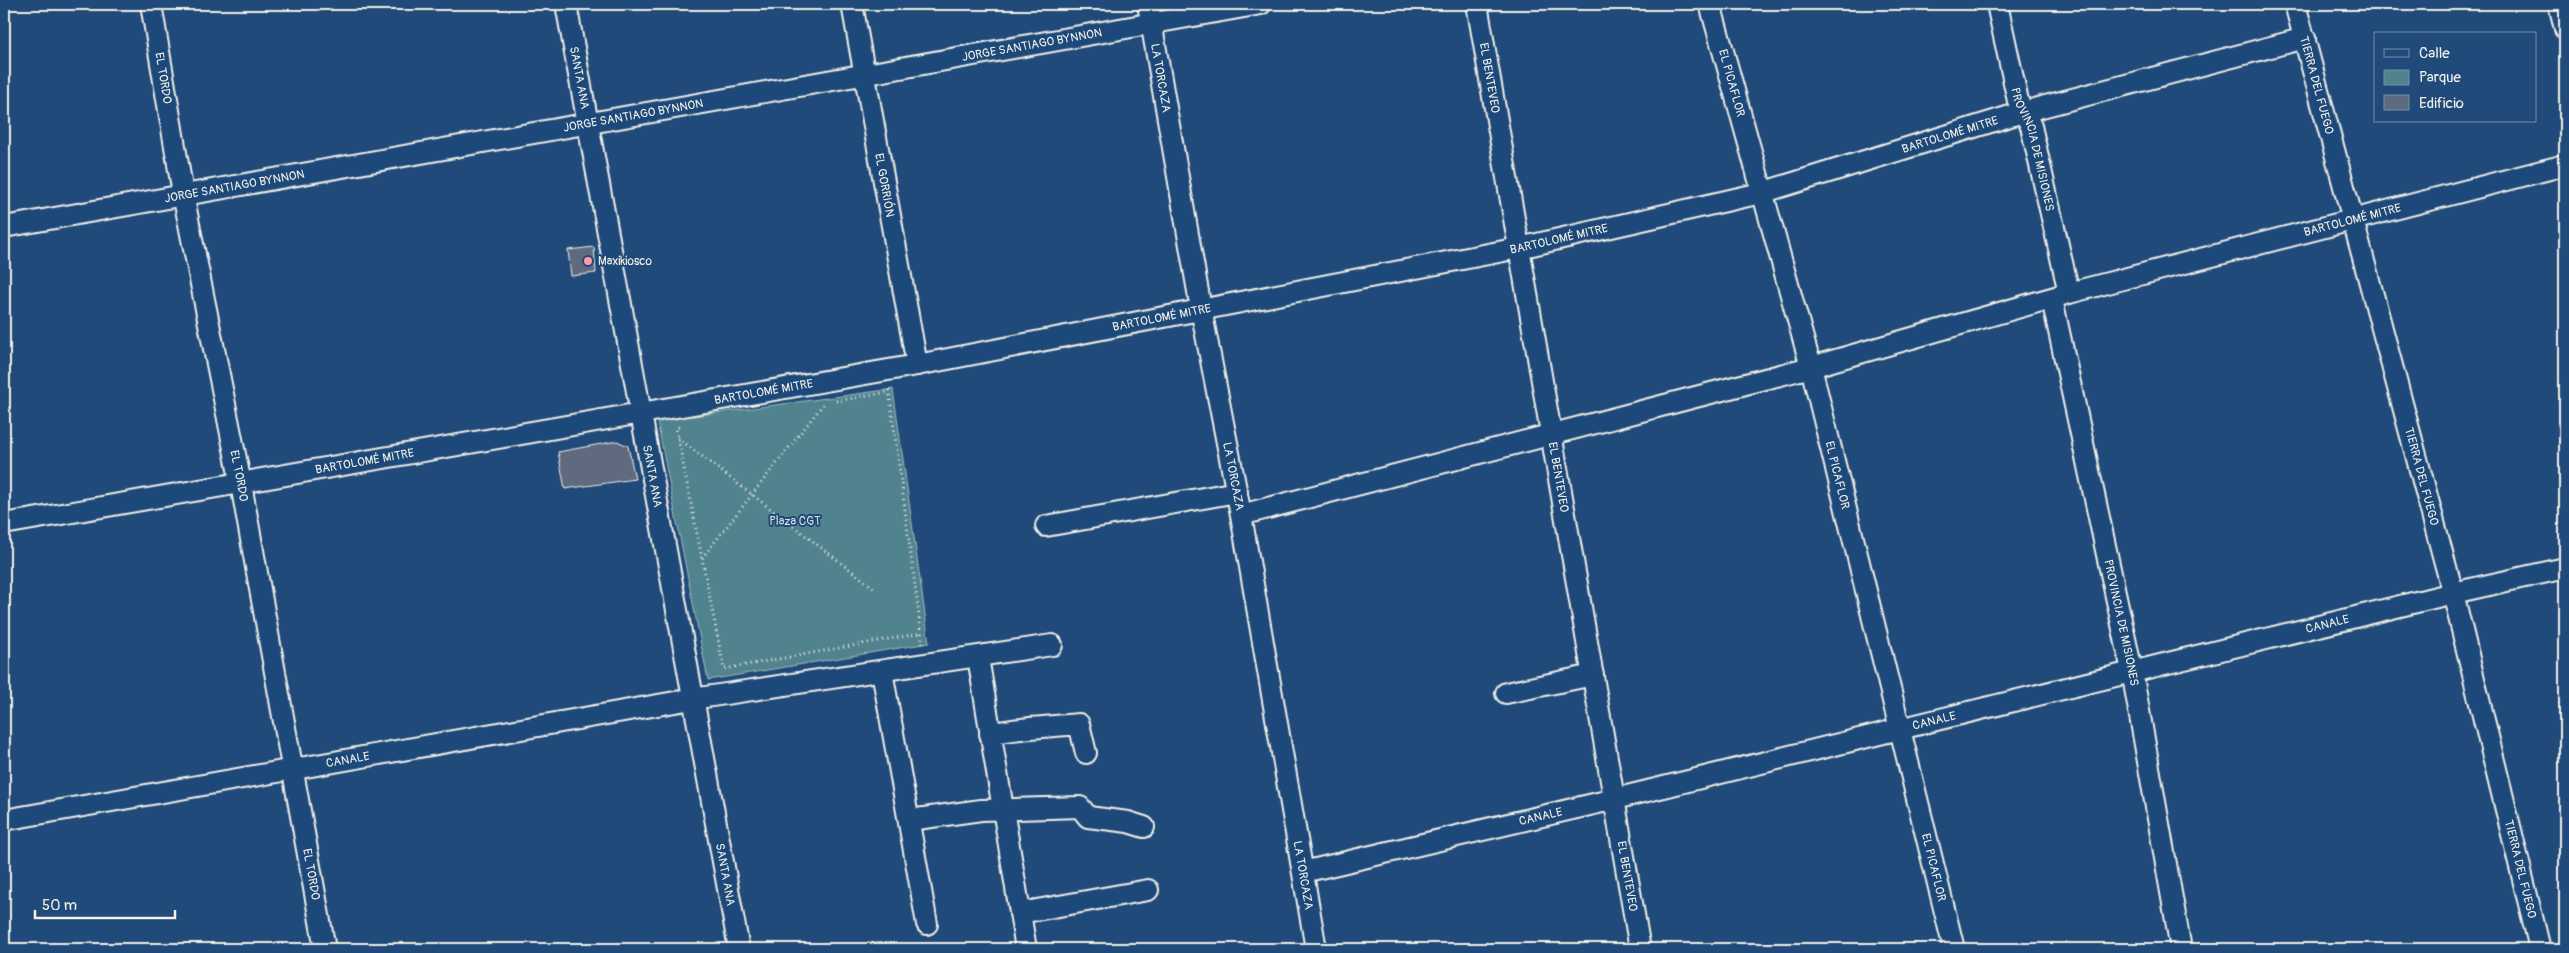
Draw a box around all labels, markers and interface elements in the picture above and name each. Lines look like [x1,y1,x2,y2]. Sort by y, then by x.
street label: JORGE SANTIAGO BYNNON [961,25,1103,64]
legend [2374,32,2536,122]
street label: TIERRA DEL FUEGO [2296,34,2337,136]
street label: LA TORCAZA [1147,42,1174,114]
street label: EL BENTEVEO [1476,42,1503,115]
text: Calle [2419,44,2450,63]
street label: SANTA ANA [566,45,593,110]
street label: EL PICAFLOR [1715,48,1749,119]
street label: EL TORDO [152,51,175,105]
text: Parque [2419,68,2462,87]
street label: PROVINCIA DE MISIONES [2008,86,2058,213]
text: Edificio [2419,94,2464,113]
street label: JORGE SANTIAGO BYNNON [562,96,704,135]
street label: BARTOLOMÉ MITRE [1900,113,2000,157]
street label: EL GORRIÓN [871,152,898,218]
street label: JORGE SANTIAGO BYNNON [163,166,306,206]
street label: BARTOLOMÉ MITRE [2302,200,2403,240]
street label: BARTOLOMÉ MITRE [1509,221,1609,257]
place label: Maxikiosco [598,254,652,269]
marker: Maxikiosco [582,255,594,267]
street label: BARTOLOMÉ MITRE [1111,301,1212,334]
street label: BARTOLOMÉ MITRE [713,376,814,408]
street label: TIERRA DEL FUEGO [2401,426,2442,527]
street label: EL PICAFLOR [1822,439,1853,511]
street label: LA TORCAZA [1219,441,1248,512]
street label: EL BENTEVEO [1545,441,1572,514]
street label: SANTA ANA [639,444,666,509]
street label: BARTOLOMÉ MITRE [314,445,415,477]
street label: EL TORDO [227,449,252,503]
park label: Plaza CGT [769,514,821,529]
street label: PROVINCIA DE MISIONES [2101,558,2142,687]
street label: CANALE [2304,611,2351,636]
street label: CANALE [1911,708,1957,733]
street label: CANALE [325,748,371,771]
street label: CANALE [1517,804,1564,829]
street label: TIERRA DEL FUEGO [2501,818,2540,920]
street label: EL PICAFLOR [1918,832,1950,903]
street label: LA TORCAZA [1290,840,1317,911]
street label: EL BENTEVEO [1614,840,1641,913]
street label: SANTA ANA [712,842,738,907]
street label: EL TORDO [299,847,324,902]
scale bar [35,888,175,920]
text: 50 m [42,896,77,915]

